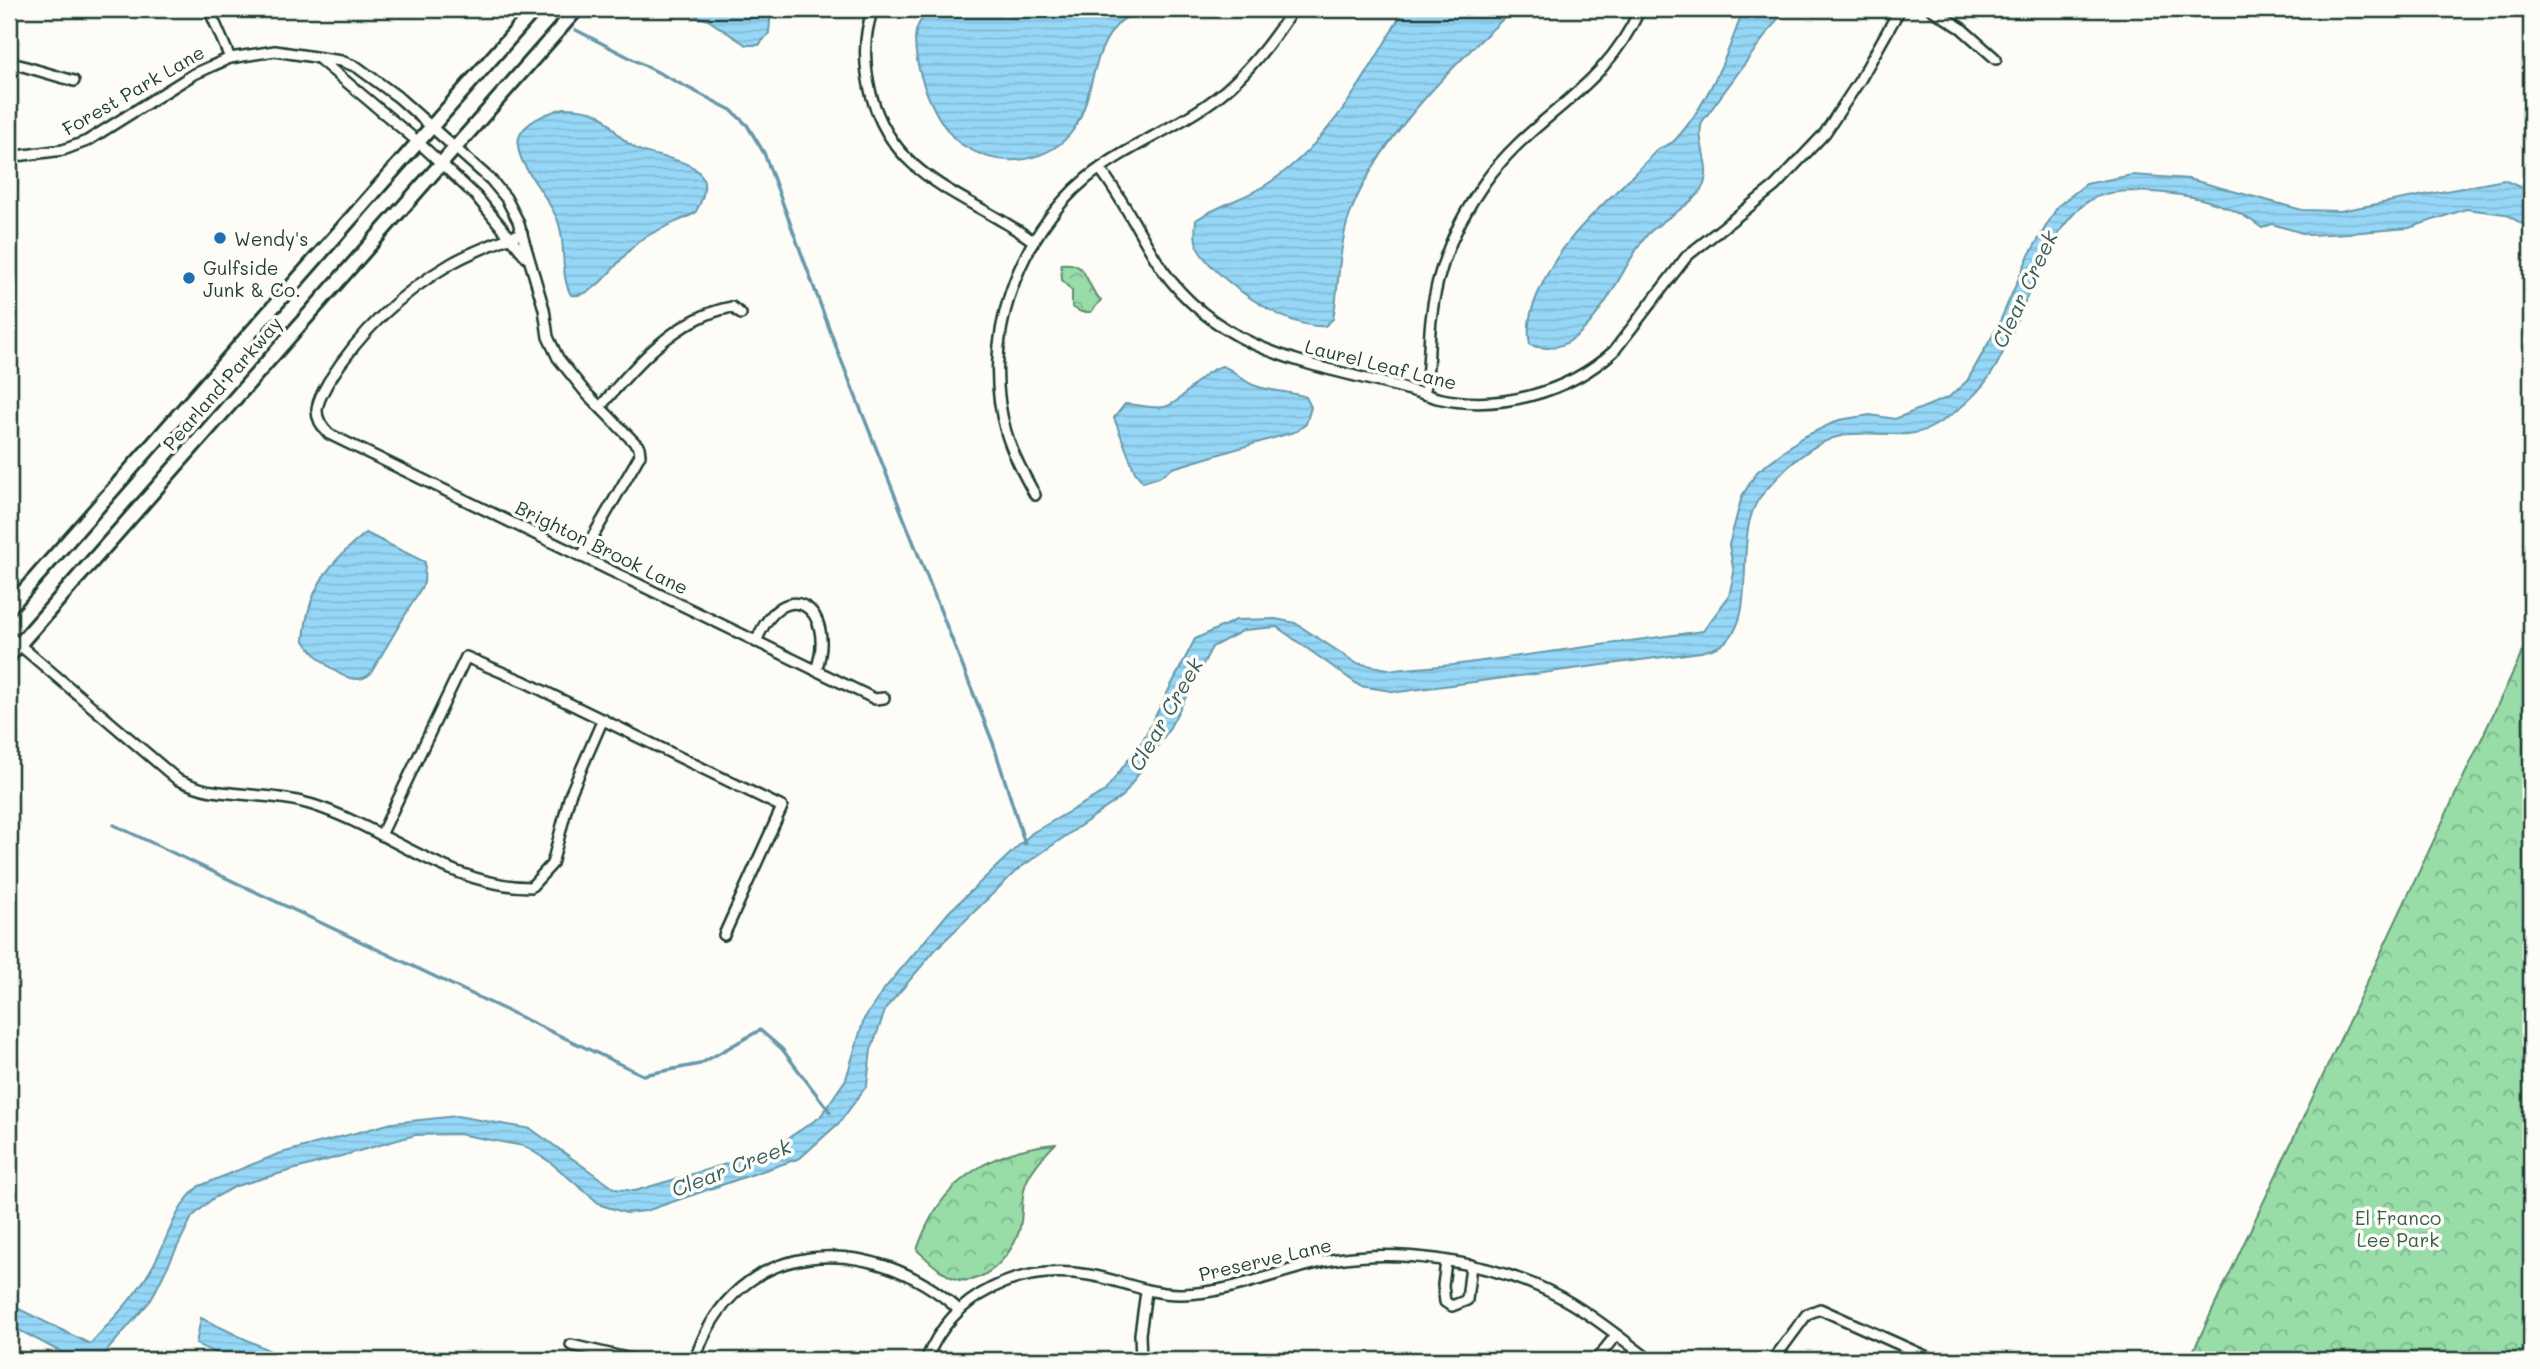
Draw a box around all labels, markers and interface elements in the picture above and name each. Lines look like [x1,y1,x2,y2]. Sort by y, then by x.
street label: Forest Park Lane [57,39,209,141]
water label: Clear Creek [1985,225,2063,352]
place label: Wendy's [234,226,308,251]
marker: Wendy's [212,230,228,246]
place label: Gulfside Junk & Co. [203,255,301,302]
marker: Gulfside Junk & Co. [181,270,197,286]
street label: Pearland Parkway [157,311,287,455]
street label: Laurel Leaf Lane [1303,333,1459,395]
street label: Brighton Brook Lane [511,494,693,600]
water label: Clear Creek [1122,652,1209,775]
water label: Clear Creek [667,1131,796,1202]
park label: El Franco Lee Park [2355,1205,2441,1252]
street label: Preserve Lane [1196,1232,1334,1286]

